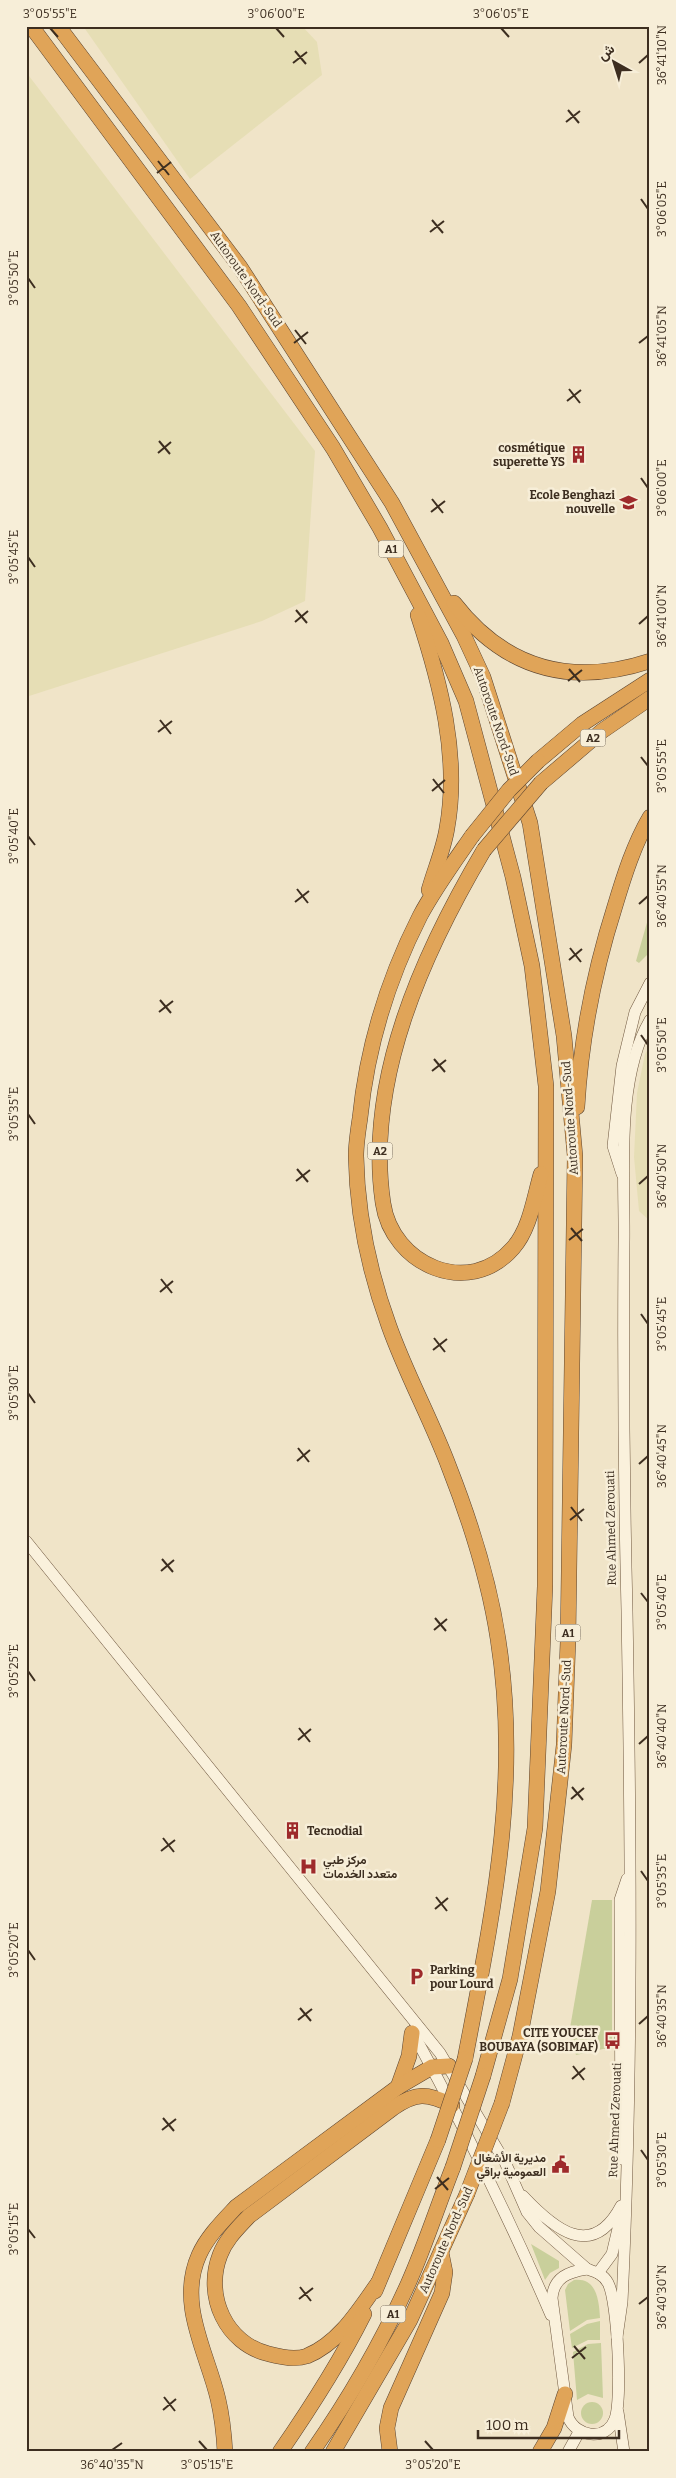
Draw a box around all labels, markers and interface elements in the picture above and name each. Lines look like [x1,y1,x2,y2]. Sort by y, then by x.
text: 3°05'55"E [23,7,77,21]
text: 3°06'00"E [247,7,305,21]
text: 3°06'05"E [473,7,529,21]
text: 36°41'10"N [655,24,669,85]
north arrow [588,38,638,88]
text: ش [594,40,618,64]
text: 3°06'05"E [655,181,669,237]
street label: Autoroute Nord-Sud [207,228,285,330]
text: 3°05'50"E [7,250,21,306]
text: 36°41'05"N [655,305,669,367]
place label: cosmétique superette YS [493,441,565,469]
building icon: cosmétique superette YS [569,445,589,465]
text: 3°06'00"E [655,459,669,517]
place label: Ecole Benghazi nouvelle [529,488,615,516]
school or university icon: Ecole Benghazi nouvelle [619,492,639,512]
text: 3°05'45"E [7,530,21,584]
road number: A1 [378,540,404,558]
text: 36°41'00"N [655,584,669,648]
street label: Autoroute Nord-Sud [471,665,521,777]
road number: A2 [580,730,606,746]
text: 3°05'55"E [655,739,669,793]
text: 3°05'40"E [7,808,21,864]
text: 36°40'55"N [655,864,669,928]
text: 3°05'50"E [655,1017,669,1073]
street label: Autoroute Nord-Sud [559,1060,581,1176]
text: 3°05'35"E [7,1087,21,1141]
road number: A2 [368,1142,392,1160]
text: 36°40'50"N [655,1143,669,1208]
text: 3°05'45"E [655,1297,669,1351]
text: 3°05'30"E [7,1365,21,1421]
text: 36°40'45"N [655,1424,669,1488]
street label: Rue Ahmed Zerouati [603,1470,619,1586]
text: 3°05'40"E [655,1574,669,1630]
road number: A1 [556,1625,580,1642]
text: 3°05'25"E [7,1644,21,1698]
street label: Autoroute Nord-Sud [554,1659,574,1775]
text: 36°40'40"N [655,1703,669,1769]
building icon: Tecnodial [283,1821,303,1841]
place label: Tecnodial [307,1824,363,1838]
place label: مركز طبي متعدد الخدمات [323,1853,398,1881]
text: 3°05'35"E [655,1854,669,1908]
hospital icon: مركز طبي متعدد الخدمات [299,1857,319,1877]
text: 3°05'20"E [7,1922,21,1978]
place label: Parking pour Lourd [430,1963,494,1991]
parking icon: Parking pour Lourd [406,1967,426,1987]
text: 36°40'35"N [655,1984,669,2048]
place label: CITE YOUCEF BOUBAYA (SOBIMAF) [479,2026,598,2054]
bus stop icon: CITE YOUCEF BOUBAYA (SOBIMAF) [602,2030,622,2050]
street label: Rue Ahmed Zerouati [606,2062,624,2178]
text: 3°05'30"E [655,2132,669,2188]
place label: مديرية الأشغال العمومية براقي [474,2151,546,2182]
public building icon: مديرية الأشغال العمومية براقي [550,2155,570,2175]
street label: Autoroute Nord-Sud [416,2185,476,2295]
text: 3°05'15"E [7,2203,21,2255]
text: 36°40'30"N [655,2264,669,2329]
road number: A1 [380,2306,406,2322]
scale bar [478,2408,620,2440]
text: 100 m [486,2416,529,2434]
text: 36°40'35"N [80,2458,144,2472]
text: 3°05'15"E [181,2458,233,2472]
text: 3°05'20"E [405,2458,461,2472]

